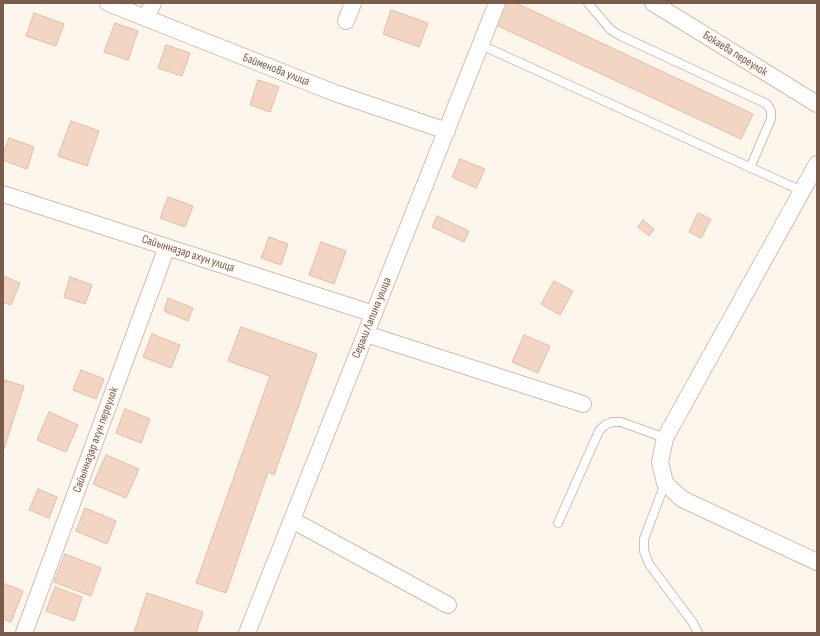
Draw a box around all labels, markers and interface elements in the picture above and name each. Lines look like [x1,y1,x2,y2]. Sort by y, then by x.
street label: Бокаева переулок [700,28,770,80]
street label: Байменова улица [241,51,311,89]
street label: Сайынназар ахун улица [140,232,236,276]
street label: Серали Лапина улица [349,275,395,361]
street label: Сайынназар ахун переулок [70,385,122,495]

